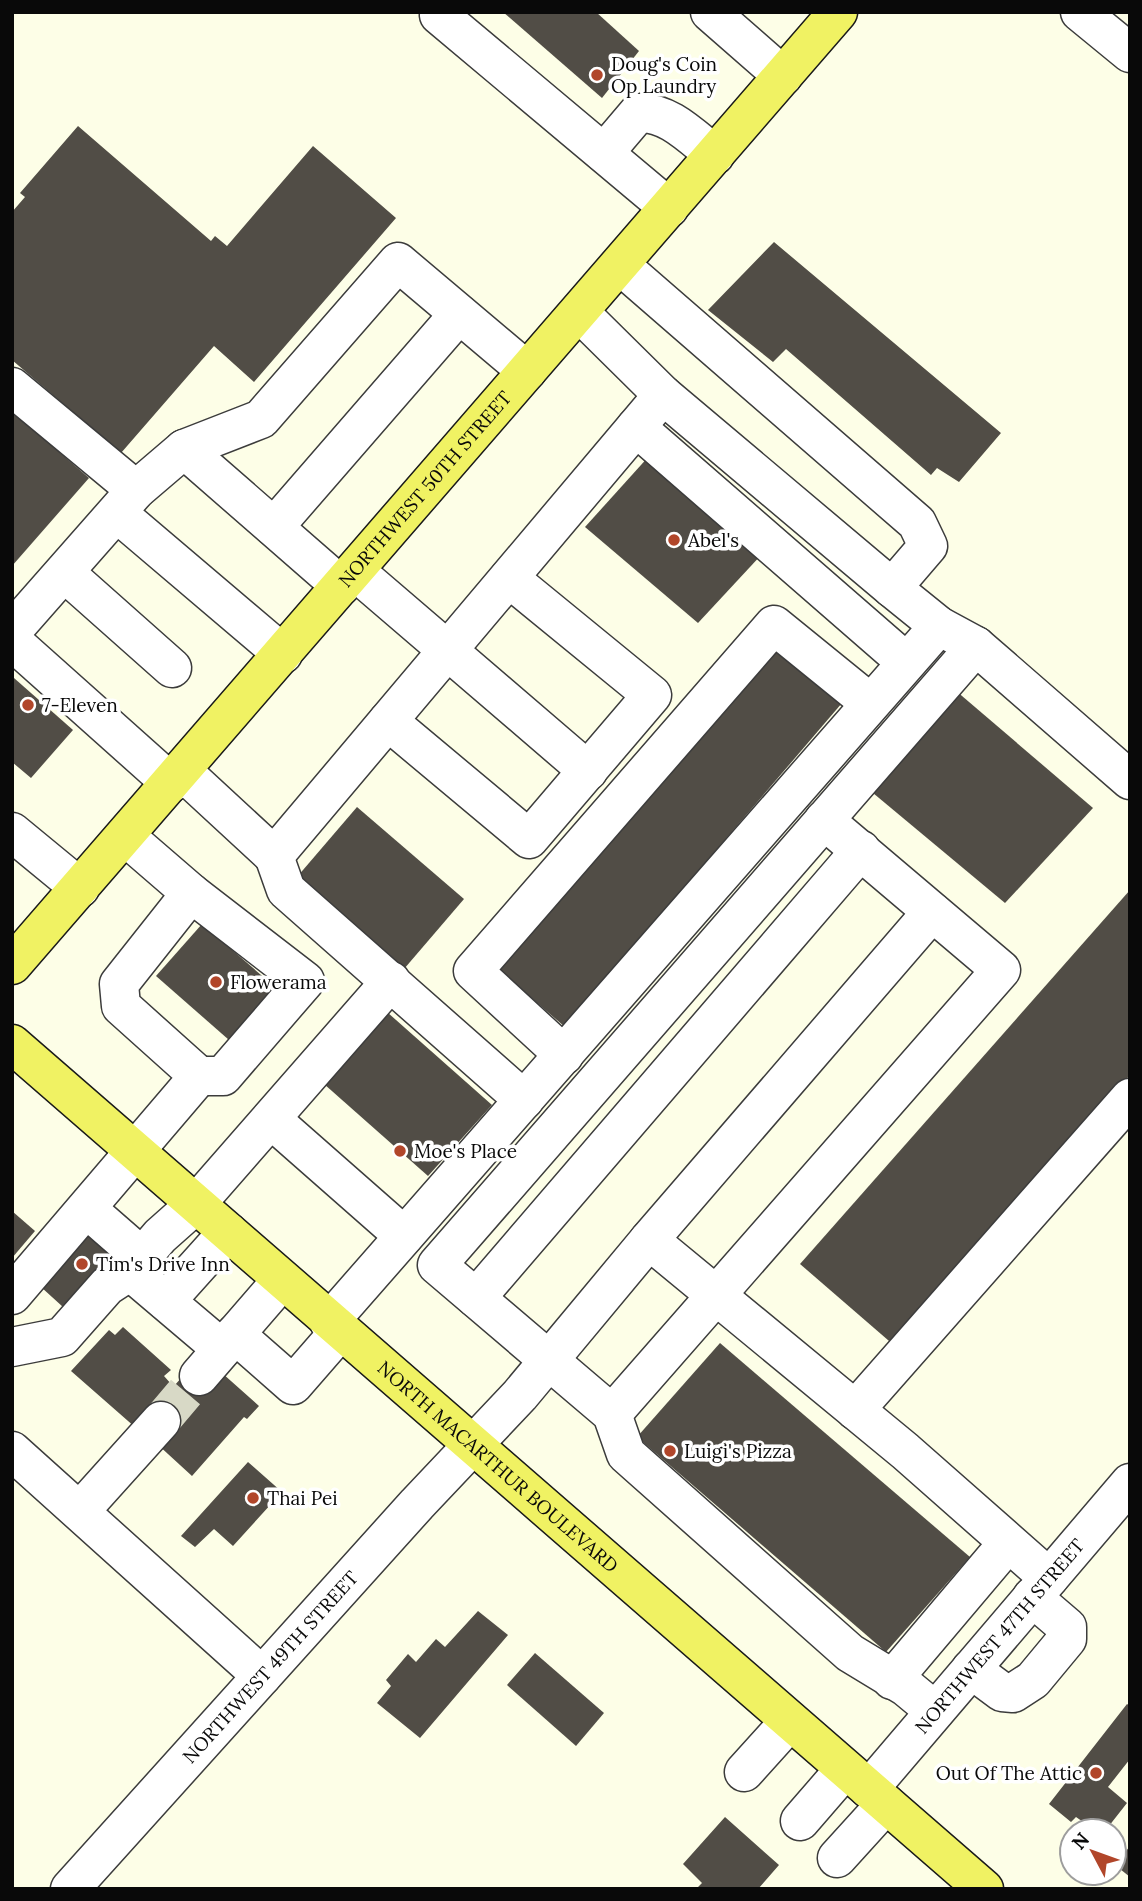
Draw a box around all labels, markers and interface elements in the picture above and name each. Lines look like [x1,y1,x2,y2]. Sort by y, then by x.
place label: Doug's Coin Op Laundry [611,52,717,98]
marker: Doug's Coin Op Laundry [589,67,605,83]
street label: NORTHWEST 50TH STREET [333,386,516,592]
place label: Abel's [687,528,739,552]
marker: Abel's [666,532,682,548]
place label: 7-Eleven [42,693,118,717]
marker: 7-Eleven [20,697,36,713]
place label: Flowerama [230,970,327,994]
marker: Flowerama [208,974,224,990]
place label: Moe's Place [414,1139,517,1163]
marker: Moe's Place [392,1143,408,1159]
place label: Tim's Drive Inn [96,1252,230,1276]
marker: Tim's Drive Inn [74,1256,90,1272]
street label: NORTH MACARTHUR BOULEVARD [373,1355,623,1578]
place label: Luigi's Pizza [684,1439,792,1463]
marker: Luigi's Pizza [662,1443,678,1459]
place label: Thai Pei [267,1486,338,1510]
marker: Thai Pei [245,1490,261,1506]
street label: NORTHWEST 47TH STREET [910,1534,1089,1738]
street label: NORTHWEST 49TH STREET [177,1566,363,1768]
place label: Out Of The Attic [936,1761,1082,1785]
marker: Out Of The Attic [1088,1765,1104,1781]
north arrow [1058,1817,1128,1887]
text: N [1066,1827,1094,1854]

